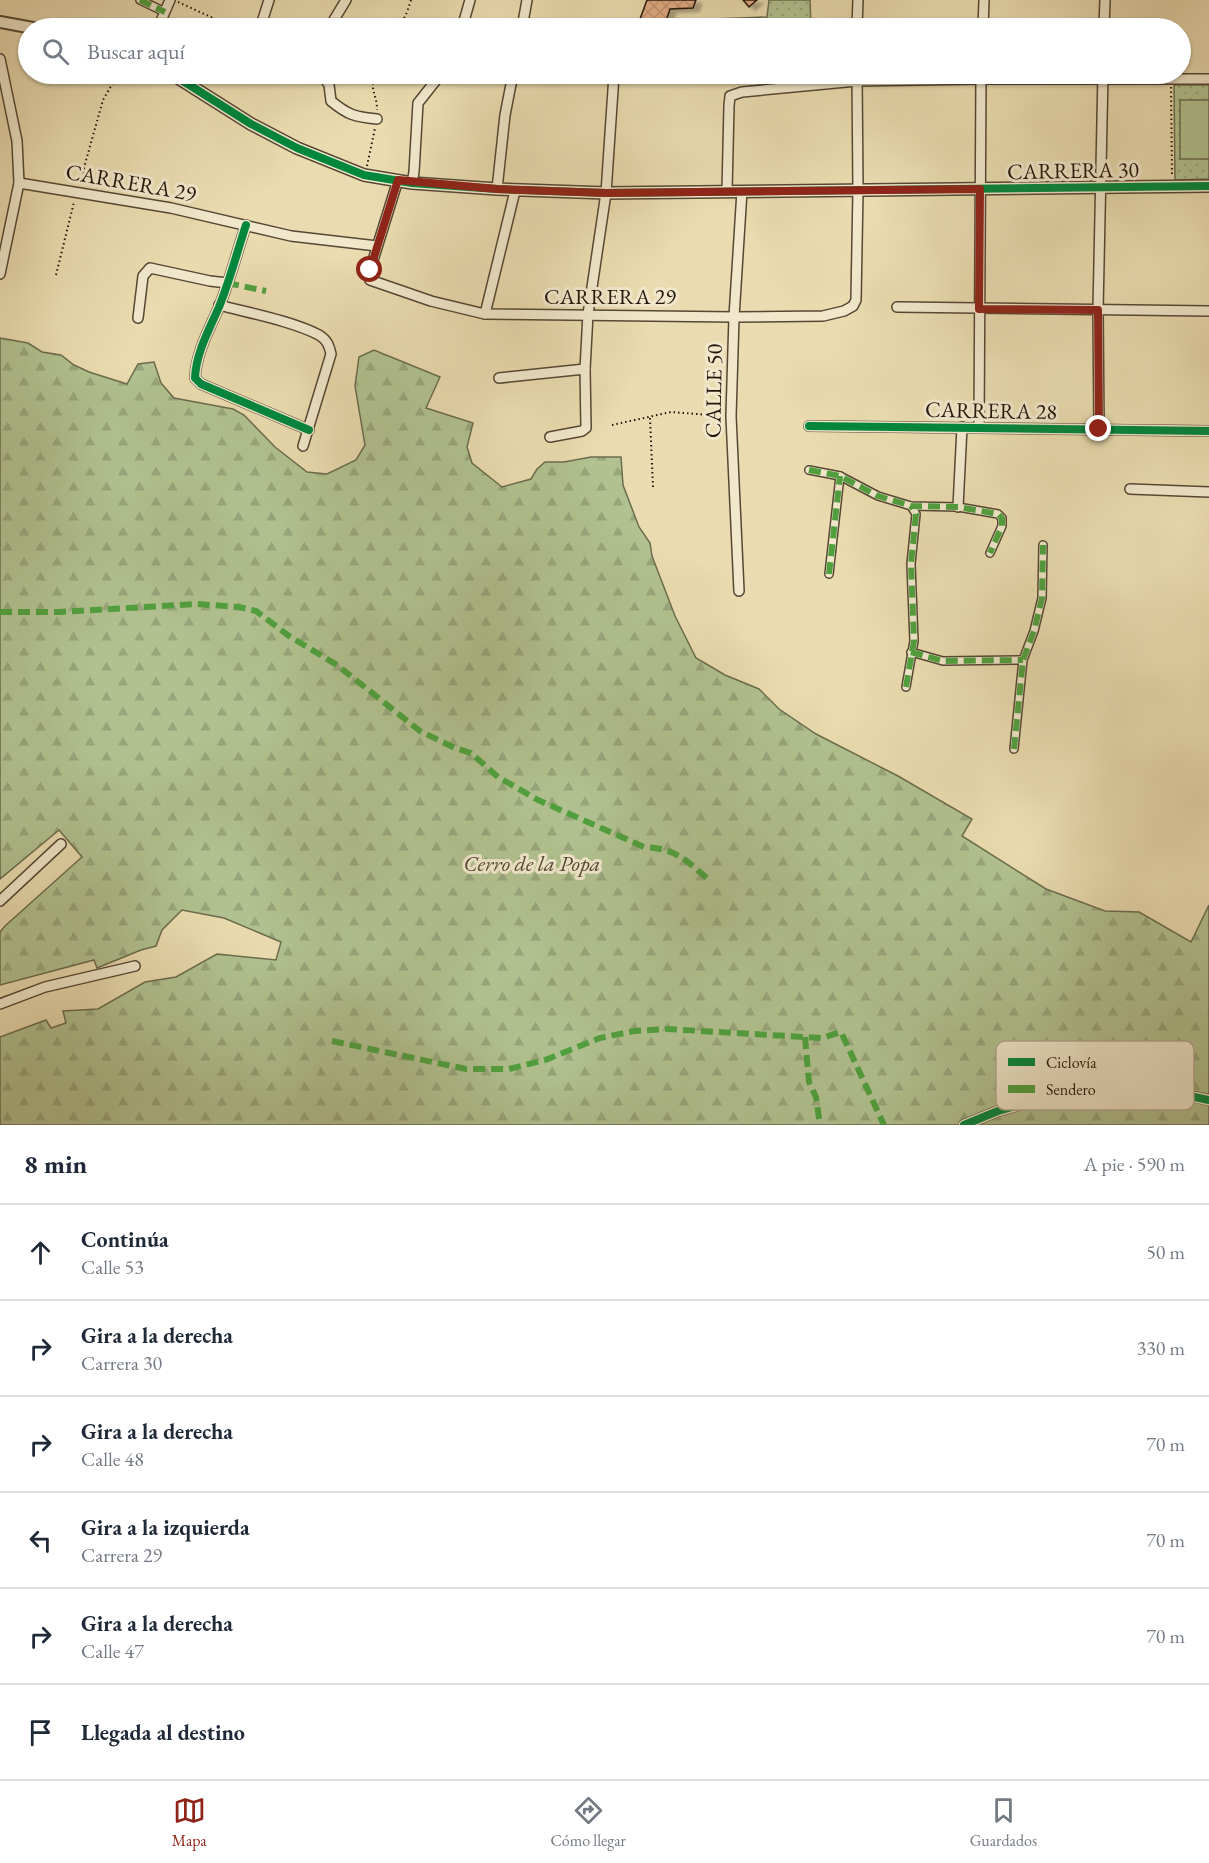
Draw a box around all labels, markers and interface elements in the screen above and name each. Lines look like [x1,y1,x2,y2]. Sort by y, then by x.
search box [18,18,1191,84]
icon: search [39,35,72,68]
text: Buscar aquí [87,37,185,66]
street label: CARRERA 30 [1007,155,1140,186]
street label: CARRERA 29 [63,157,199,208]
route start [356,256,382,282]
street label: CARRERA 29 [544,282,676,311]
street label: CALLE 50 [698,343,729,438]
street label: CARRERA 28 [925,395,1057,426]
route end [1085,415,1111,441]
park label: Cerro de la Popa [464,849,600,878]
legend [996,1041,1194,1110]
text: Ciclovía [1046,1052,1097,1073]
text: Sendero [1046,1079,1096,1100]
text: 8 min [24,1147,87,1181]
text: A pie · 590 m [1084,1151,1185,1177]
text: Continúa [81,1225,169,1254]
icon: ahead [24,1236,57,1269]
text: 50 m [1146,1239,1185,1265]
text: Calle 53 [81,1254,144,1280]
text: Gira a la derecha [81,1321,233,1350]
icon: right [24,1332,57,1365]
text: 330 m [1137,1335,1185,1361]
text: Carrera 30 [81,1350,162,1376]
text: Gira a la derecha [81,1417,233,1446]
icon: right [24,1428,57,1461]
text: 70 m [1146,1431,1185,1457]
text: Calle 48 [81,1446,144,1472]
text: Gira a la izquierda [81,1513,250,1542]
icon: left [24,1524,57,1557]
text: 70 m [1146,1527,1185,1553]
text: Carrera 29 [81,1542,162,1568]
text: Gira a la derecha [81,1609,233,1638]
icon: right [24,1620,57,1653]
text: 70 m [1146,1623,1185,1649]
text: Calle 47 [81,1638,144,1664]
icon: arrive [24,1716,57,1749]
text: Llegada al destino [81,1718,245,1747]
tab: Mapa [172,1794,207,1851]
tab: Cómo llegar [550,1794,626,1851]
tab: Guardados [970,1794,1037,1851]

